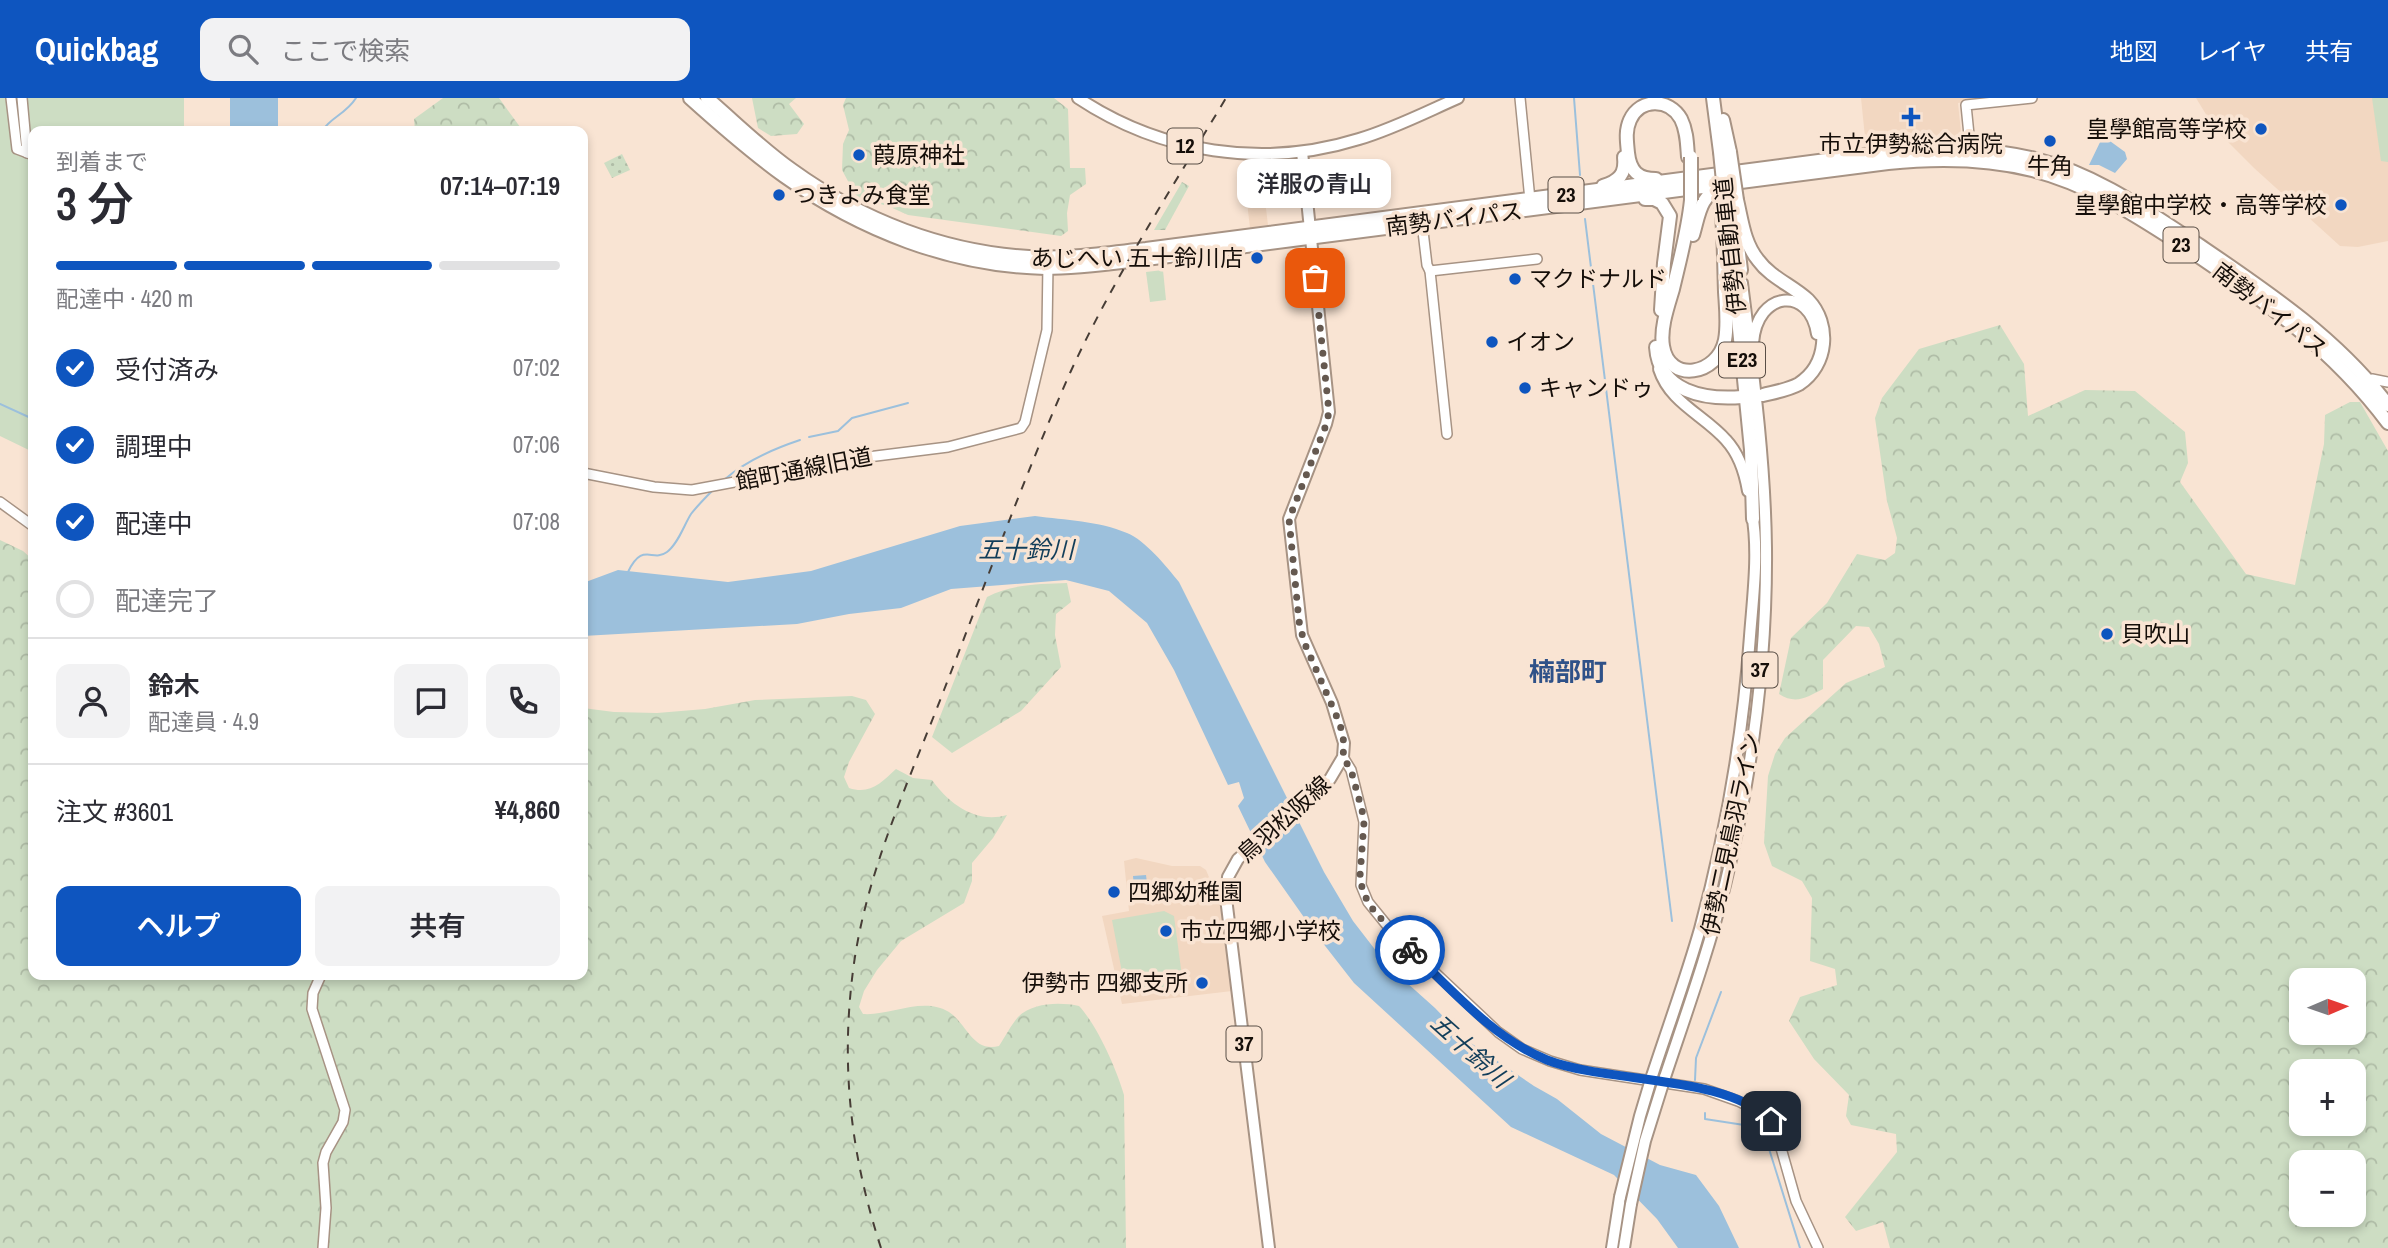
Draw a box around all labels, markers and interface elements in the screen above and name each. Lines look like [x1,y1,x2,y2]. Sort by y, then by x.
search box [200,18,690,81]
text: Quickbag [35,27,158,71]
icon: search [224,30,262,68]
text: ここで検索 [280,33,410,68]
text: 地図 [2110,35,2158,67]
text: レイヤ [2196,35,2267,67]
text: 共有 [2305,35,2353,67]
marker: 市立伊勢総合病院 [1901,107,1921,127]
place label: 皇學館高等学校 [2086,113,2247,144]
marker: 皇學館高等学校 [2253,121,2269,137]
road number: 12 [1168,128,1202,164]
place label: 市立伊勢総合病院 [1819,128,2003,159]
marker: 牛角 [2042,133,2058,149]
place label: 葭原神社 [873,139,965,170]
text: 到着まで [56,146,148,177]
marker: 葭原神社 [851,147,867,163]
place label: 牛角 [2027,150,2073,181]
callout: 洋服の青山 [1238,159,1392,208]
text: 07:14–07:19 [440,168,560,203]
text: 洋服の青山 [1257,168,1372,199]
text: 3 分 [56,172,133,234]
street label: 伊勢自動車道 [1707,176,1752,316]
road number: 23 [1548,178,1584,212]
place label: つきよみ食堂 [793,179,931,210]
marker: つきよみ食堂 [771,187,787,203]
place label: 皇學館中学校・高等学校 [2074,189,2327,220]
street label: 南勢バイパス [1384,195,1524,242]
marker: 皇學館中学校・高等学校 [2333,197,2349,213]
road number: 23 [2164,228,2198,262]
place label: あじへい 五十鈴川店 [1031,242,1243,273]
pin [1285,248,1345,308]
marker: あじへい 五十鈴川店 [1249,250,1265,266]
street label: 南勢バイパス [2207,255,2334,364]
icon: bag [1296,259,1334,297]
place label: マクドナルド [1529,263,1667,294]
marker: マクドナルド [1507,271,1523,287]
text: 配達中 · 420 m [56,283,193,314]
place label: イオン [1506,326,1575,357]
marker: イオン [1484,334,1500,350]
road number: E23 [1719,342,1765,378]
icon: check [56,349,94,387]
text: 受付済み [115,352,219,387]
text: 07:02 [513,352,560,383]
place label: キャンドゥ [1539,372,1654,403]
marker: キャンドゥ [1517,380,1533,396]
icon: check [56,426,94,464]
text: 調理中 [115,429,193,464]
text: 07:06 [513,429,560,460]
street label: 館町通線旧道 [733,440,875,497]
icon: check [56,503,94,541]
text: 配達中 [115,506,193,541]
text: 07:08 [513,506,560,537]
water label: 五十鈴川 [978,533,1077,565]
text: 配達完了 [115,583,219,618]
place label: 貝吹山 [2121,618,2190,649]
marker: 貝吹山 [2099,626,2115,642]
road number: 37 [1742,652,1778,688]
district label: 楠部町 [1529,654,1607,689]
button: person [56,664,130,738]
button: chat [394,664,468,738]
button: phone [486,664,560,738]
text: 鈴木 [148,668,200,703]
text: 配達員 · 4.9 [148,706,259,737]
street label: 伊勢二見鳥羽ライン [1694,729,1767,938]
street label: 鳥羽松阪線 [1231,769,1337,869]
text: ¥4,860 [495,792,560,827]
text: 注文 #3601 [56,794,173,829]
place label: 四郷幼稚園 [1128,876,1243,907]
marker: 四郷幼稚園 [1106,884,1122,900]
button: ヘルプ [56,886,301,966]
button: 共有 [315,886,560,966]
place label: 市立四郷小学校 [1180,915,1341,946]
courier [1375,915,1445,985]
marker: 市立四郷小学校 [1158,923,1174,939]
icon: bike [1391,931,1429,969]
place label: 伊勢市 四郷支所 [1022,967,1188,998]
north arrow [2289,968,2366,1045]
map controls [2289,968,2366,1227]
marker: 伊勢市 四郷支所 [1194,975,1210,991]
water label: 五十鈴川 [1424,1006,1519,1096]
road number: 37 [1226,1026,1262,1062]
button: + [2289,1059,2366,1136]
pin [1741,1091,1801,1151]
icon: home [1752,1102,1790,1140]
button: − [2289,1150,2366,1227]

